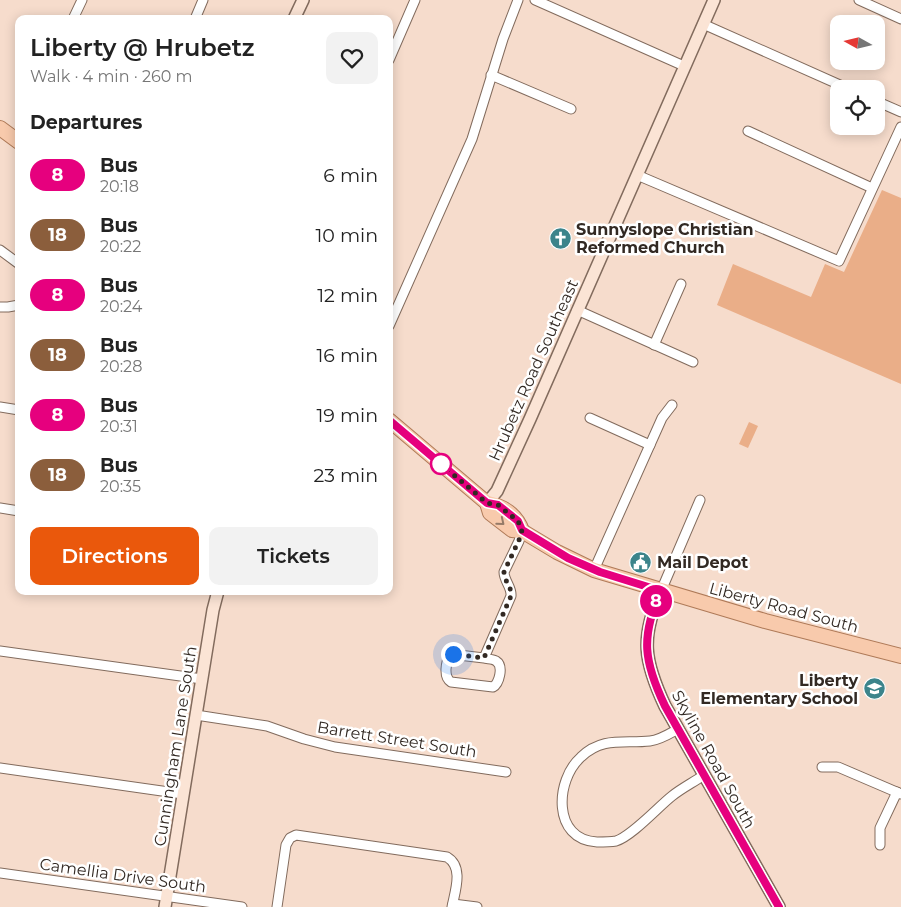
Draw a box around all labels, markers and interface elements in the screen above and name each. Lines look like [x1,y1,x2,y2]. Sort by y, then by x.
north arrow [830,15,885,70]
map controls [830,15,885,135]
button: heart [326,32,378,84]
text: Liberty @ Hrubetz [30,33,255,62]
text: Walk · 4 min · 260 m [30,67,192,86]
button: locate [830,80,885,135]
text: Departures [30,111,142,134]
text: Bus [100,154,138,177]
text: 8 [52,164,63,186]
text: 6 min [323,164,378,187]
text: 20:18 [100,177,139,196]
text: Bus [100,214,138,237]
place label: Sunnyslope Christian Reformed Church [576,220,754,257]
text: 18 [48,224,67,246]
text: 10 min [315,224,378,247]
church icon: Sunnyslope Christian Reformed Church [548,226,572,250]
text: 20:22 [100,237,141,256]
text: Bus [100,274,138,297]
street label: Hrubetz Road Southeast [485,276,582,464]
text: 8 [52,284,63,306]
text: 12 min [317,284,378,307]
text: 20:24 [100,297,142,316]
text: Bus [100,334,138,357]
text: 18 [48,344,67,366]
text: 16 min [316,344,378,367]
text: 20:28 [100,357,142,376]
text: Bus [100,394,138,417]
text: 8 [52,404,63,426]
text: 19 min [316,404,378,427]
text: 20:31 [100,417,138,436]
unlabelled marker [430,453,452,475]
text: Bus [100,454,138,477]
text: 18 [48,464,67,486]
text: 23 min [313,464,378,487]
text: 20:35 [100,477,141,496]
one-way arrow [495,516,504,524]
button: Directions [30,527,199,585]
button: Tickets [209,527,378,585]
public building icon: Mail Depot [629,550,653,574]
place label: Mail Depot [657,553,748,572]
street label: Liberty Road South [707,578,861,637]
line badge: 8 [640,585,672,617]
text: 8 [650,590,662,612]
your location [441,642,466,667]
street label: Cunningham Lane South [150,645,201,848]
place label: Liberty Elementary School [700,671,858,708]
school or university icon: Liberty Elementary School [862,677,886,701]
street label: Skyline Road South [668,687,759,832]
street label: Barrett Street South [316,718,478,761]
street label: Camellia Drive South [38,854,207,897]

